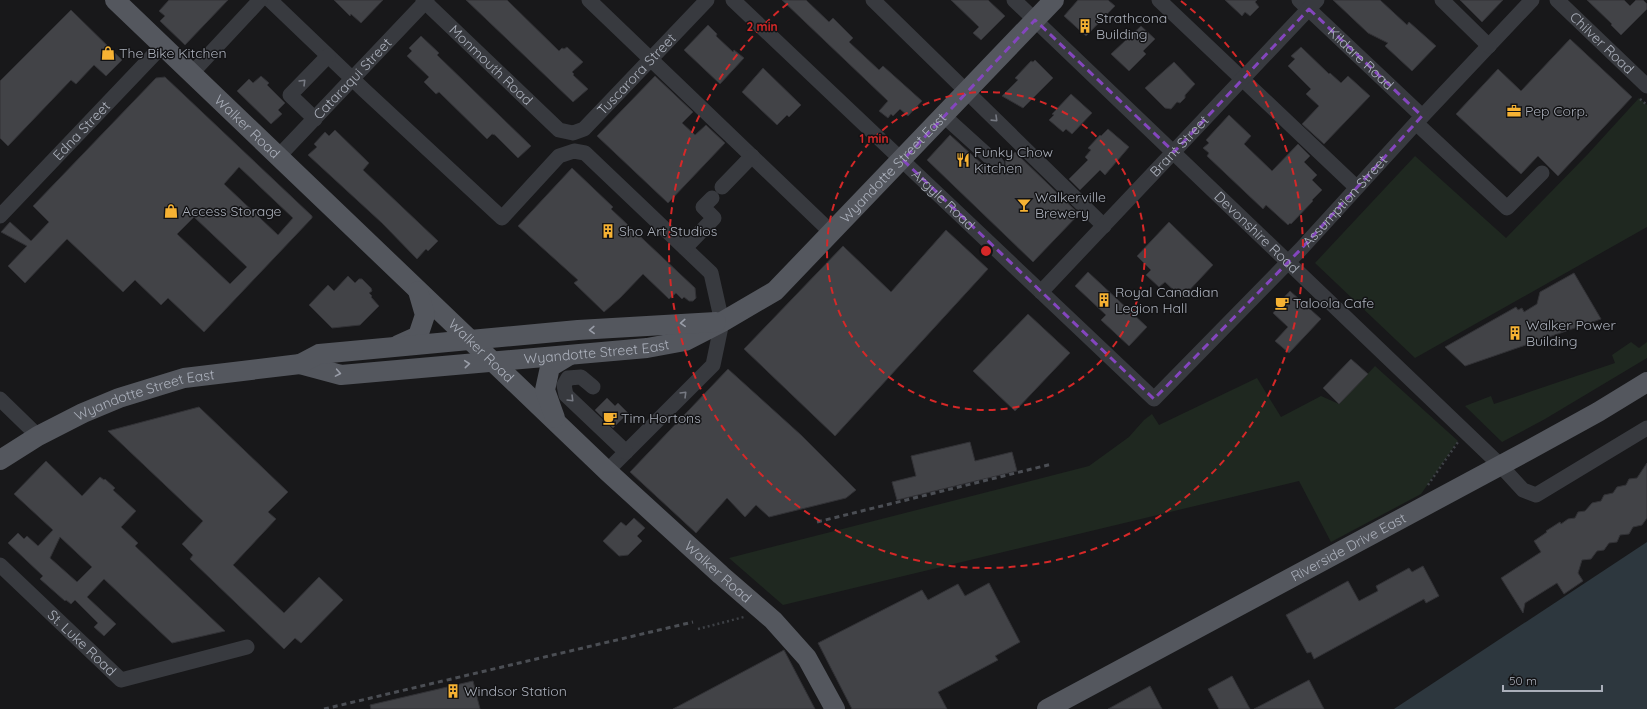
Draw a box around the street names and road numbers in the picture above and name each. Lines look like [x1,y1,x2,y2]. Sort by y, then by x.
street label: Chilver Road [1566,8,1638,78]
street label: Monmouth Road [445,21,536,109]
street label: Kildare Road [1324,23,1398,94]
street label: Tuscarora Street [593,29,680,119]
street label: Cataraqui Street [309,34,396,123]
street label: Walker Road [211,91,284,162]
street label: Edna Street [49,97,114,164]
street label: Wyandotte Street East [836,109,950,227]
street label: Brant Street [1146,111,1213,180]
street label: Assumption Street [1298,151,1391,251]
street label: Argyle Road [908,165,979,234]
street label: Devonshire Road [1210,187,1303,277]
street label: Walker Road [445,315,518,386]
street label: Wyandotte Street East [523,335,671,368]
street label: Wyandotte Street East [71,365,216,425]
street label: Riverside Drive East [1288,509,1409,585]
street label: Walker Road [681,537,755,606]
street label: St. Luke Road [44,606,120,680]

